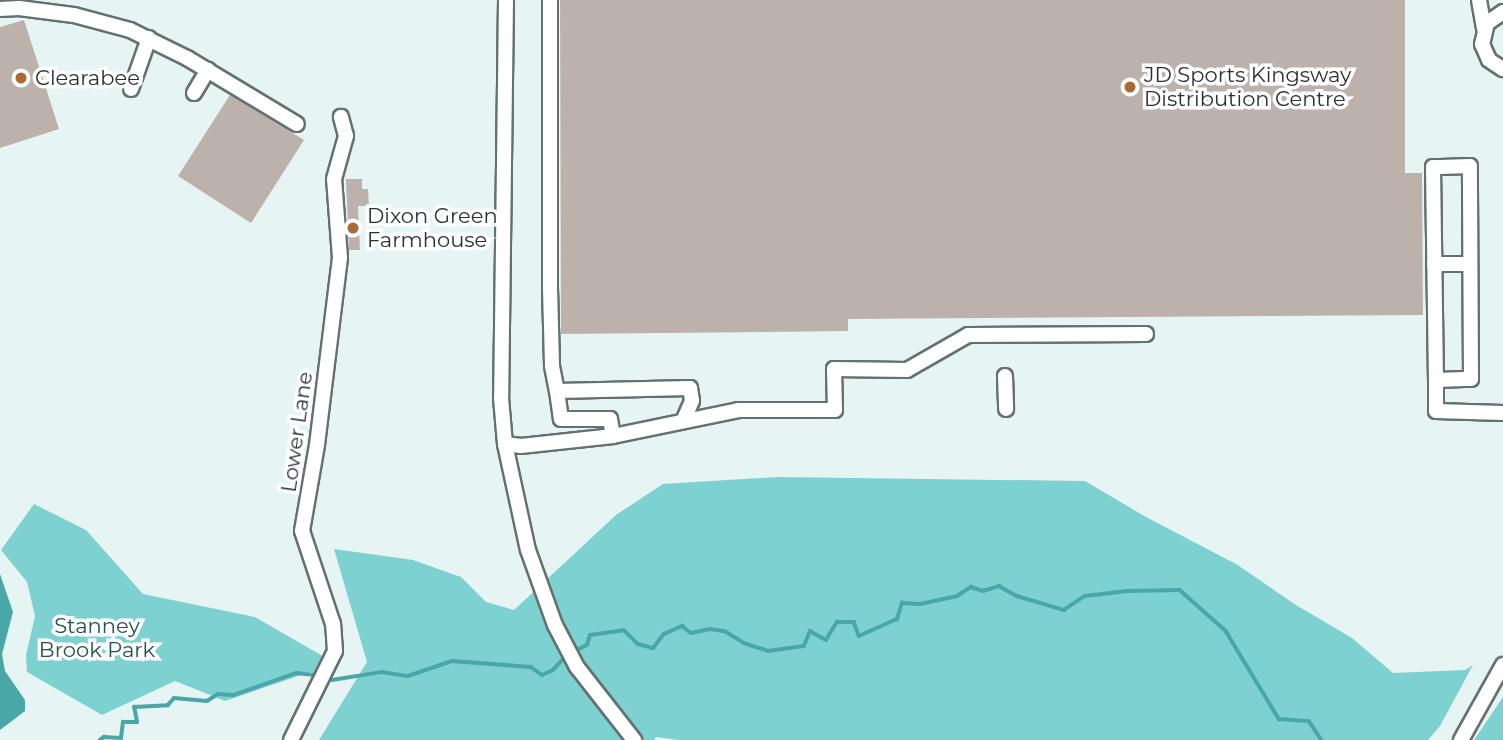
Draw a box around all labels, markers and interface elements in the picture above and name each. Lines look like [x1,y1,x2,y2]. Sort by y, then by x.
place label: JD Sports Kingsway Distribution Centre [1144,62,1351,112]
place label: Clearabee [35,65,140,91]
marker: Clearabee [13,70,29,86]
marker: JD Sports Kingsway Distribution Centre [1122,79,1138,95]
place label: Dixon Green Farmhouse [367,203,498,253]
marker: Dixon Green Farmhouse [345,220,361,236]
street label: Lower Lane [276,370,318,494]
park label: Stanney Brook Park [39,613,155,663]

